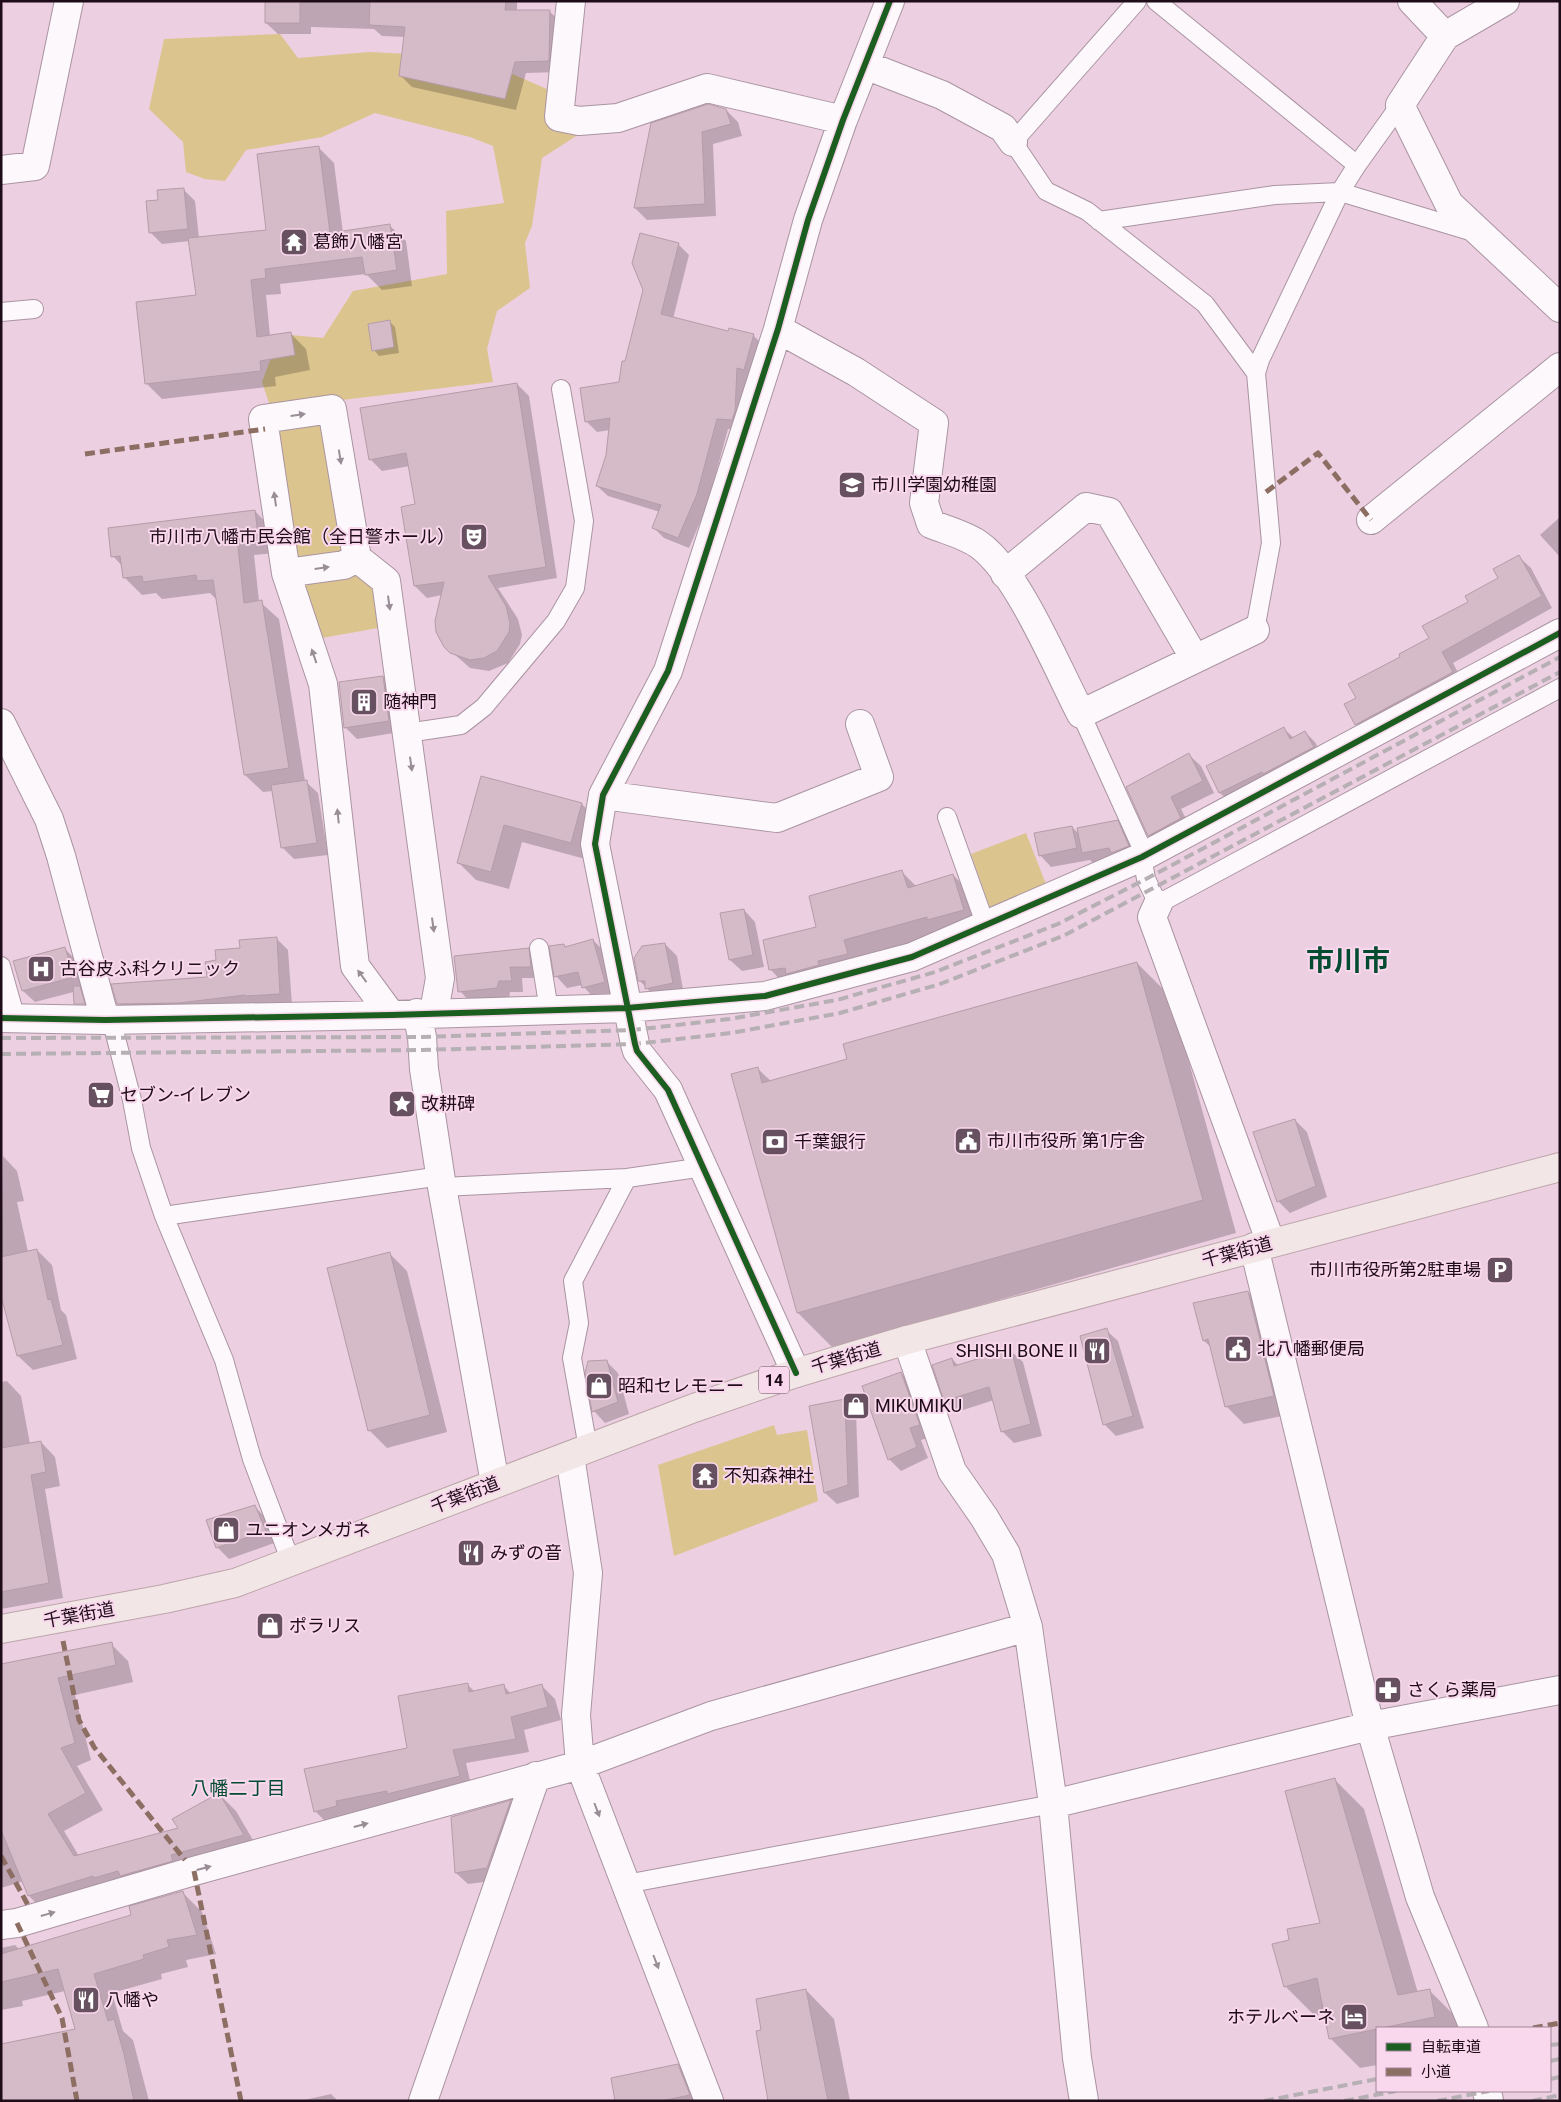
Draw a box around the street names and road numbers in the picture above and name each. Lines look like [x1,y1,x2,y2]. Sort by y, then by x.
street label: 千葉街道 [1199,1232,1274,1271]
street label: 千葉街道 [808,1338,883,1378]
road number: 14 [759,1366,789,1394]
street label: 千葉街道 [427,1472,502,1517]
street label: 千葉街道 [42,1598,116,1631]

